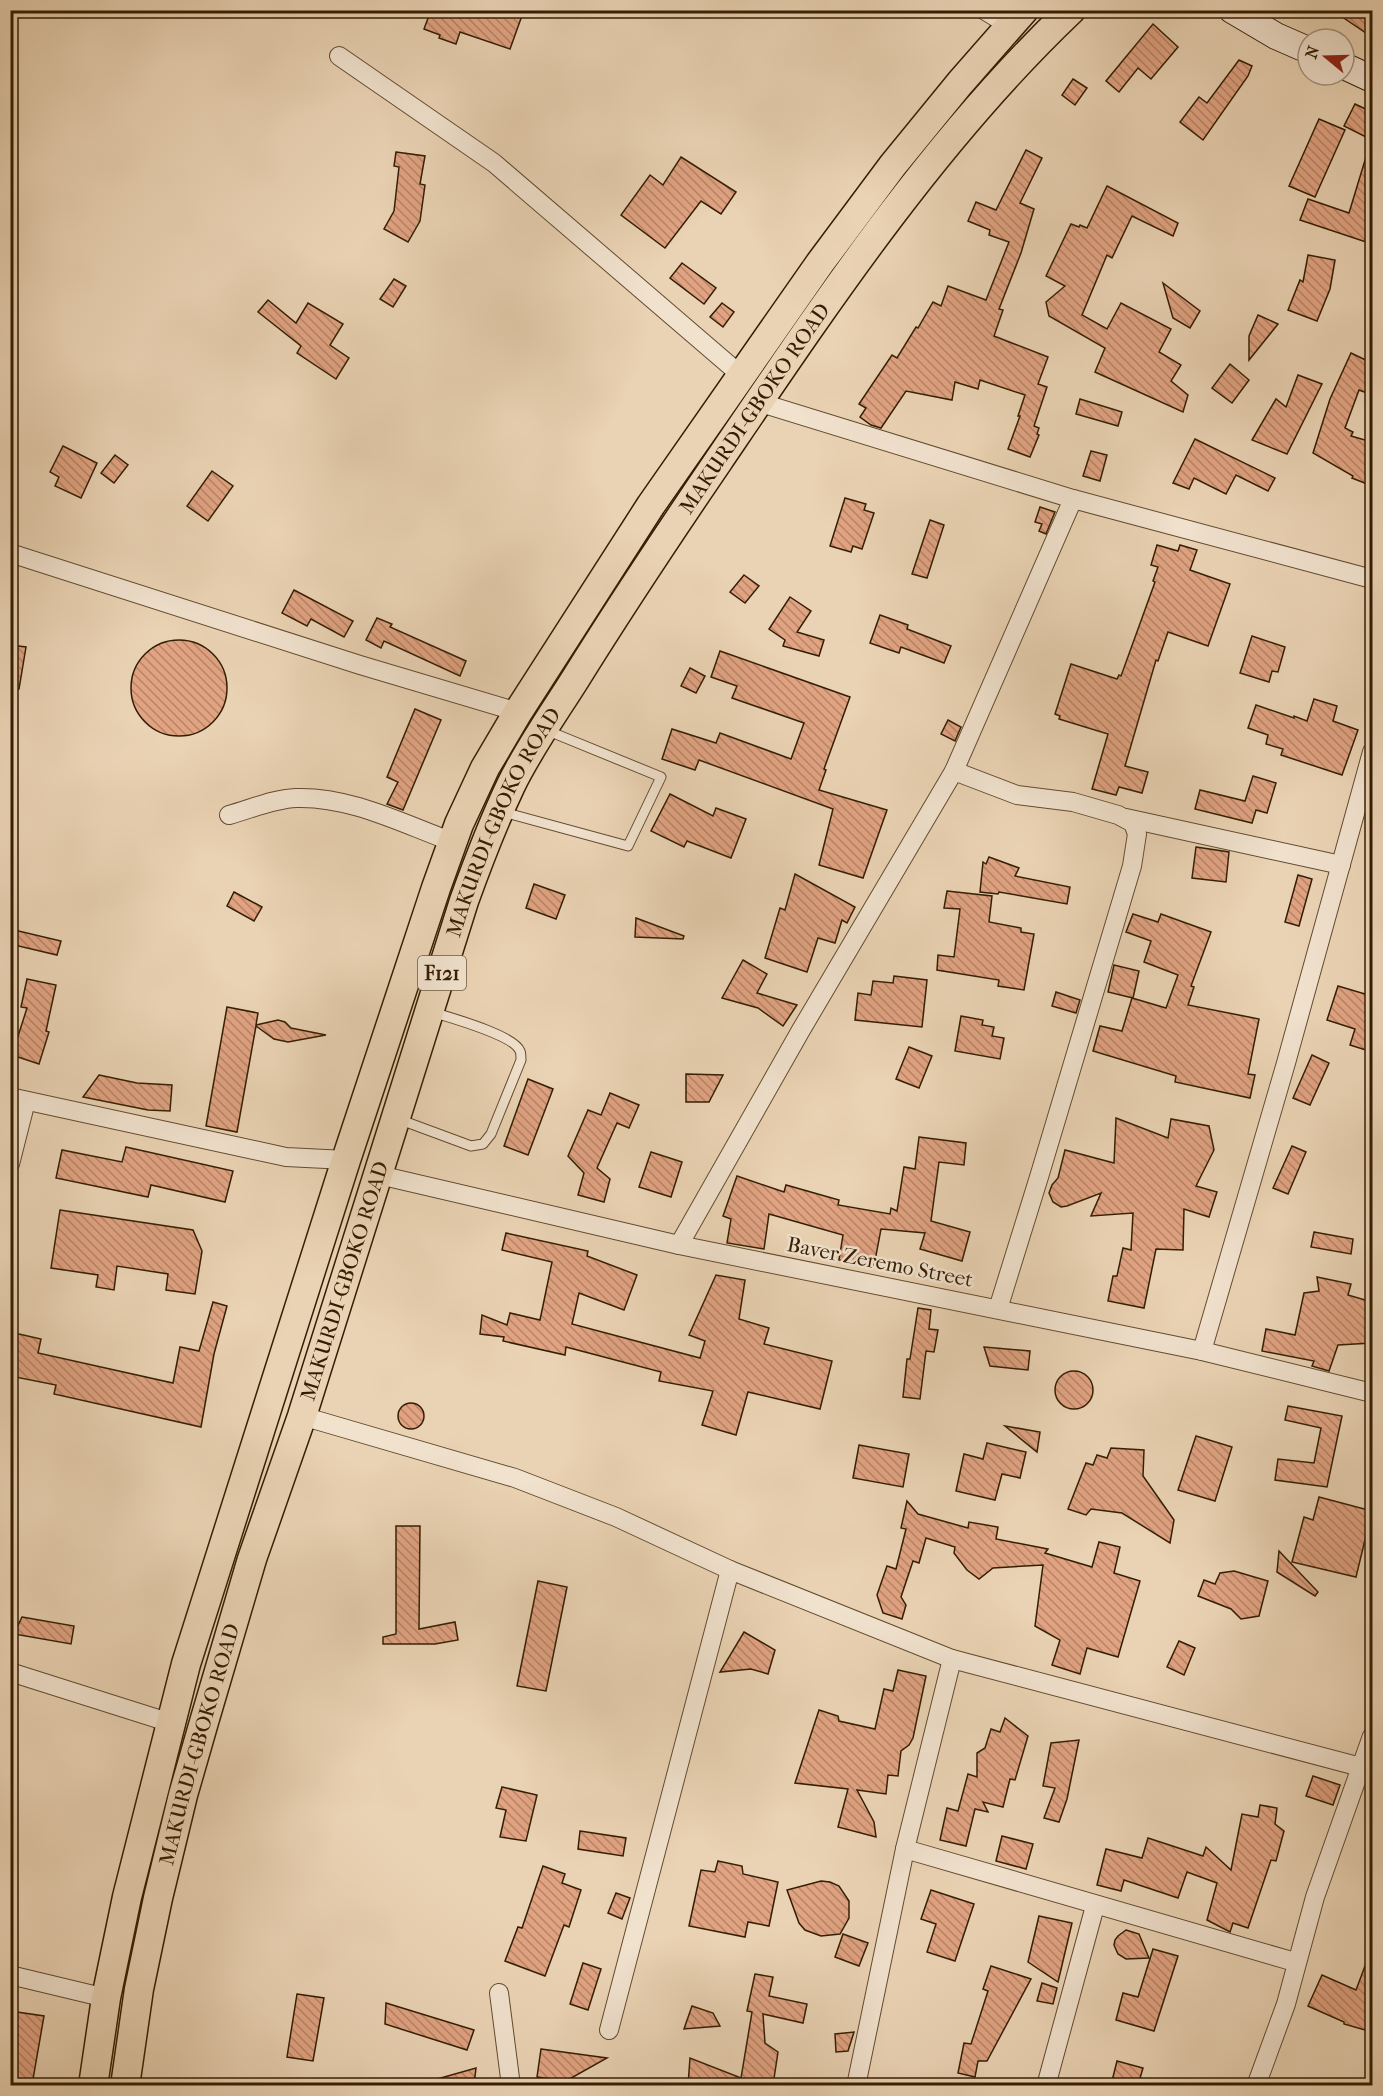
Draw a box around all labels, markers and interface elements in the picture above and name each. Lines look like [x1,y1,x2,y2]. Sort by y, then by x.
north arrow [1296,27,1356,87]
text: N [1301,43,1324,61]
street label: MAKURDI-GBOKO ROAD [674,299,835,518]
street label: MAKURDI-GBOKO ROAD [441,703,566,940]
road number: F121 [418,956,466,990]
street label: MAKURDI-GBOKO ROAD [296,1158,393,1404]
street label: Baver Zeremo Street [785,1232,975,1292]
street label: MAKURDI-GBOKO ROAD [154,1621,244,1868]

